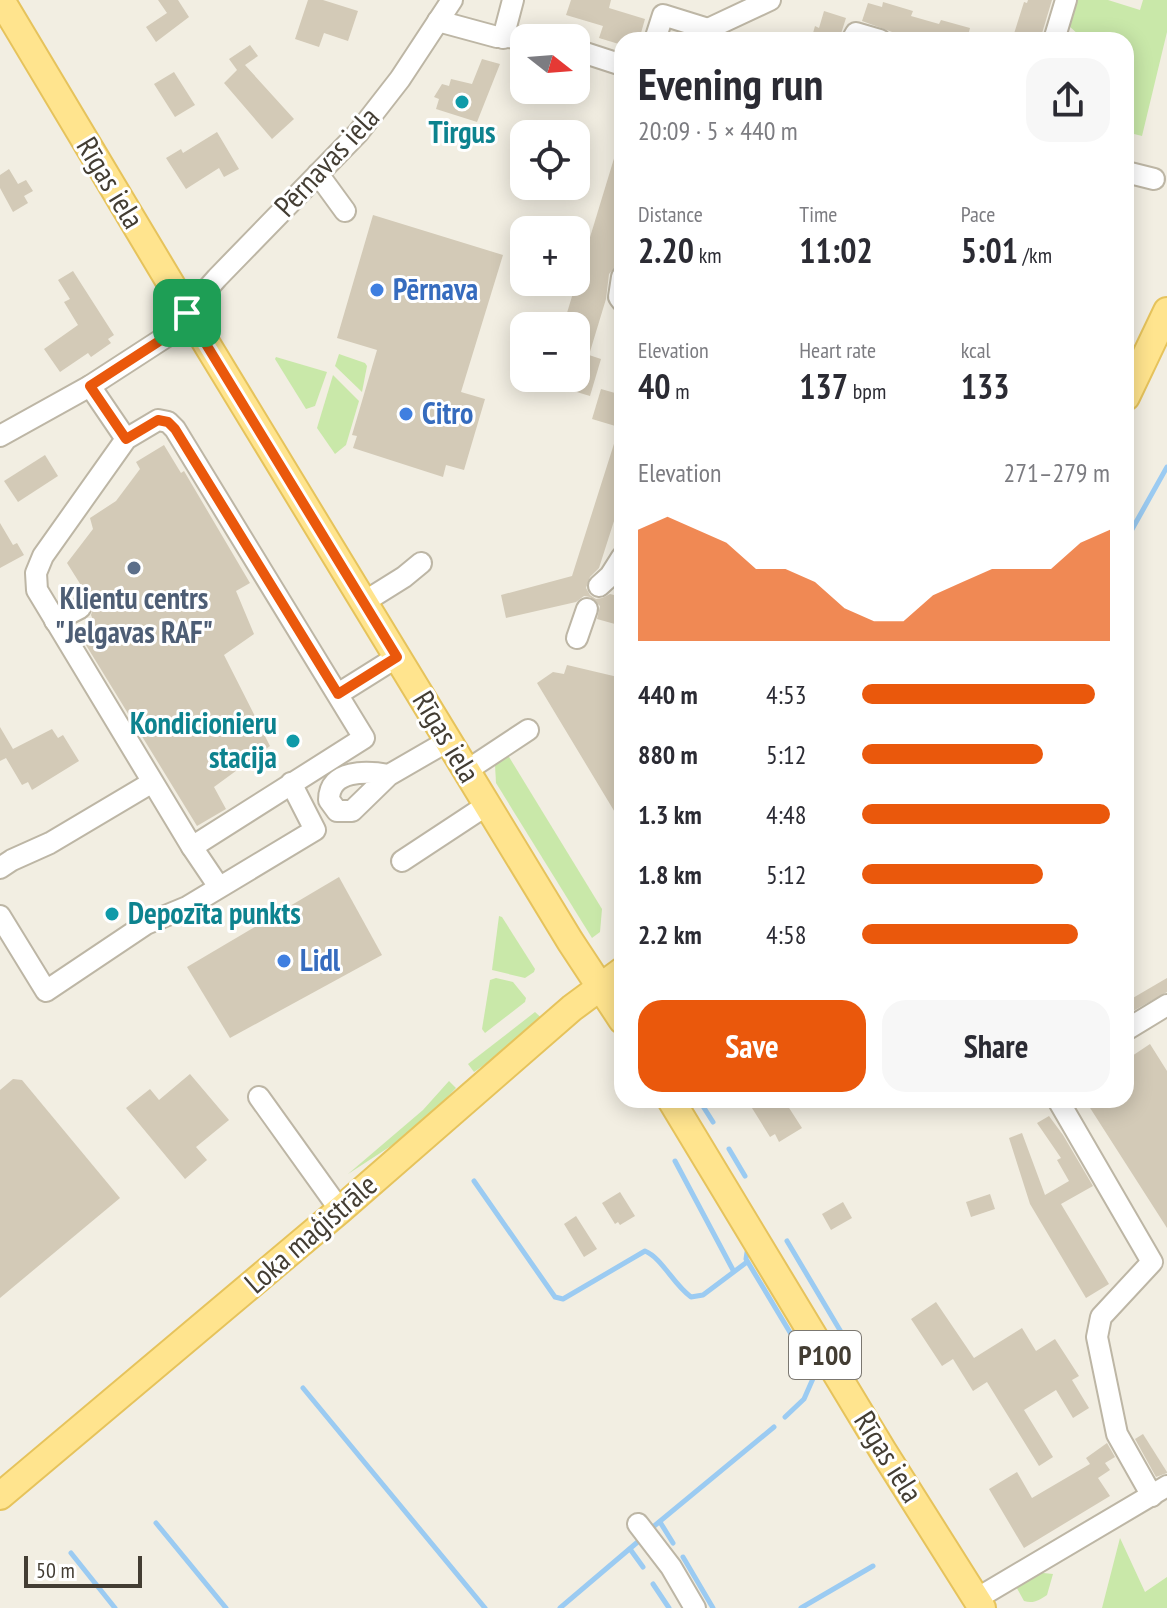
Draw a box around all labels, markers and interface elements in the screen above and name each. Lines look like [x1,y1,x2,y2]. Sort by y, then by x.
north arrow [510,24,590,104]
map controls [510,24,590,392]
text: Evening run [638,55,823,112]
button: share [1026,58,1110,142]
marker: Tirgus [453,93,471,111]
street label: Pērnavas iela [265,98,387,224]
place label: Tirgus [429,112,495,151]
text: 20:09 · 5 × 440 m [638,114,798,147]
button: locate [510,120,590,200]
street label: Rīgas iela [69,129,154,235]
text: Distance [638,200,703,228]
text: Time [799,200,837,228]
text: Pace [961,200,995,228]
button: + [510,216,590,296]
text: 2.20 [638,228,694,272]
text: 11:02 [799,228,873,272]
text: 5:01 [961,228,1018,272]
text: km [694,241,722,269]
text: /km [1018,241,1052,269]
place label: Pērnava [393,269,478,308]
pin [153,279,221,347]
marker: Pērnava [368,281,386,299]
icon: arrive [165,291,209,335]
button: − [510,312,590,392]
text: Elevation [638,336,709,364]
text: Heart rate [799,336,876,364]
text: kcal [961,336,991,364]
text: 40 [638,364,671,408]
text: 137 [799,364,848,408]
text: 133 [961,364,1009,408]
text: m [671,377,690,405]
text: bpm [848,377,886,405]
place label: Citro [422,393,473,432]
marker: Citro [397,405,415,423]
text: Elevation [638,456,721,489]
text: 271–279 m [1004,456,1110,489]
marker: Klientu centrs "Jelgavas RAF" [125,559,143,577]
place label: Klientu centrs "Jelgavas RAF" [55,578,213,651]
text: 440 m [638,678,698,711]
text: 4:53 [766,678,806,711]
street label: Rīgas iela [405,683,490,789]
place label: Kondicionieru stacija [130,703,277,776]
marker: Kondicionieru stacija [284,732,302,750]
text: 880 m [638,738,698,771]
text: 5:12 [766,738,806,771]
text: 1.3 km [638,798,702,831]
text: 4:48 [766,798,806,831]
text: 1.8 km [638,858,702,891]
text: 5:12 [766,858,806,891]
place label: Depozīta punkts [128,893,301,932]
marker: Depozīta punkts [103,905,121,923]
text: 2.2 km [638,918,702,951]
text: 4:58 [766,918,806,951]
place label: Lidl [300,940,341,979]
marker: Lidl [275,952,293,970]
button: Save [638,1000,866,1092]
button: Share [882,1000,1110,1092]
street label: Loka maģistrāle [236,1165,384,1301]
road number: P100 [789,1331,861,1379]
street label: Rīgas iela [846,1403,932,1509]
scale bar [24,1552,142,1588]
text: 50 m [36,1556,75,1584]

